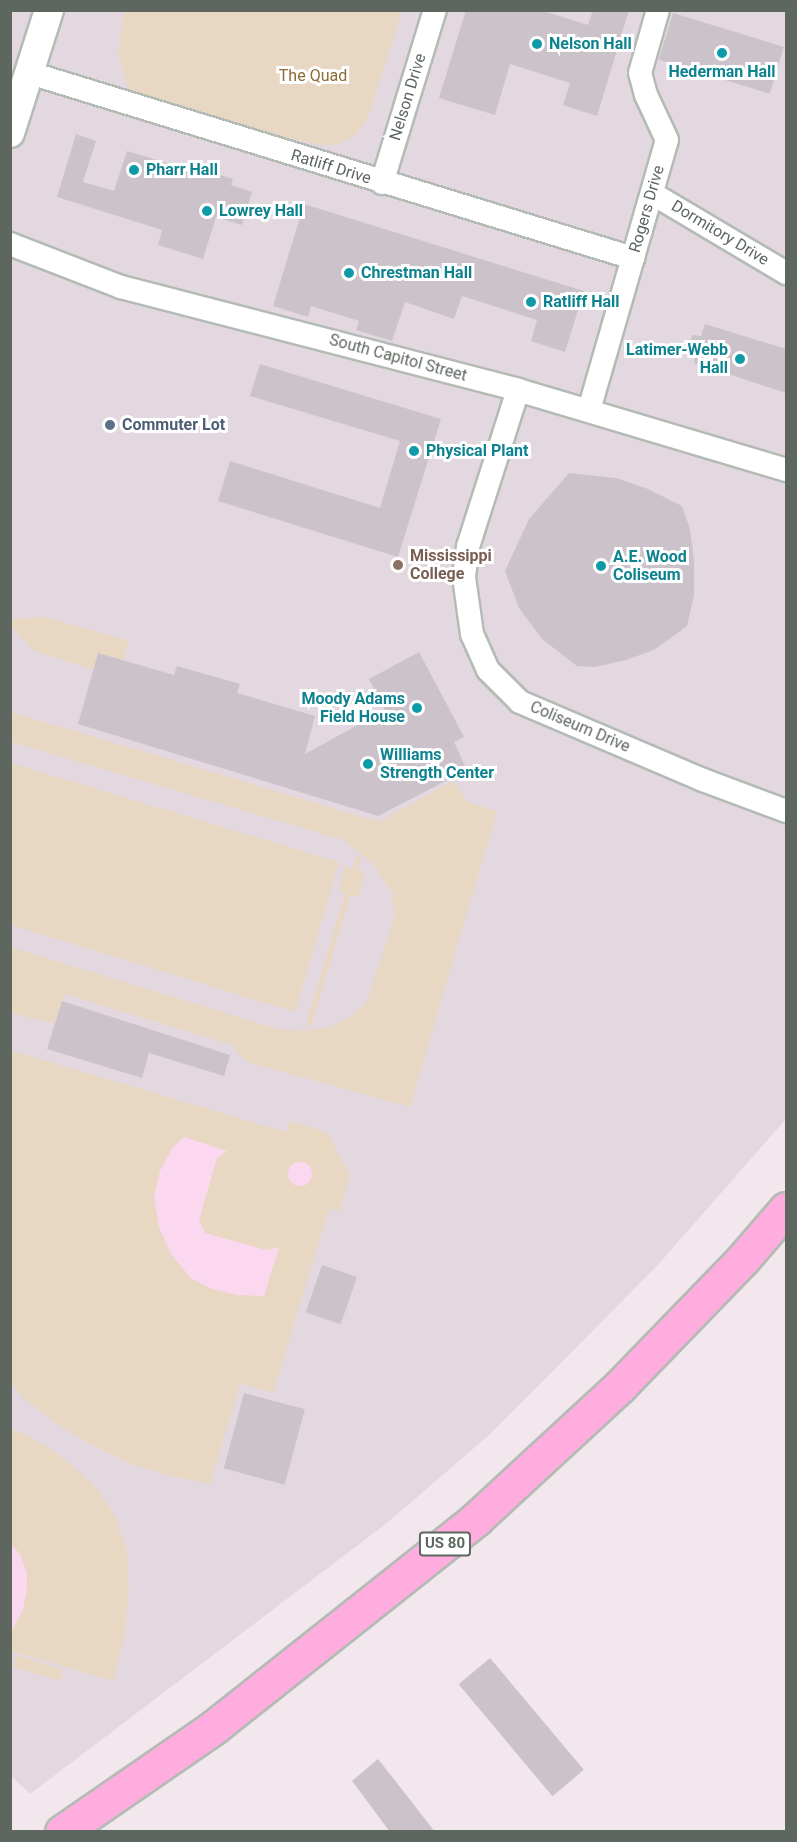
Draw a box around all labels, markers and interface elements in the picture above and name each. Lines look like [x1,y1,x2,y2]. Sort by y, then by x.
place label: Nelson Hall [549,34,632,54]
marker: Nelson Hall [530,37,544,51]
marker: Hederman Hall [715,46,729,60]
street label: Nelson Drive [386,51,430,143]
place label: Hederman Hall [668,62,776,82]
park label: The Quad [279,66,347,86]
street label: Ratliff Drive [289,146,373,188]
place label: Pharr Hall [146,160,218,180]
marker: Pharr Hall [127,163,141,177]
street label: Rogers Drive [625,163,669,255]
street label: Dormitory Drive [668,196,772,270]
place label: Lowrey Hall [219,201,303,221]
marker: Lowrey Hall [200,204,214,218]
place label: Chrestman Hall [361,263,472,283]
marker: Chrestman Hall [342,266,356,280]
place label: Ratliff Hall [543,292,619,312]
marker: Ratliff Hall [524,295,538,309]
street label: South Capitol Street [327,330,469,386]
place label: Latimer-Webb Hall [626,340,728,378]
marker: Latimer-Webb Hall [733,352,747,366]
place label: Commuter Lot [122,415,225,435]
marker: Commuter Lot [103,418,117,432]
place label: Physical Plant [426,441,528,461]
marker: Physical Plant [407,444,421,458]
place label: Mississippi College [410,546,492,584]
place label: A.E. Wood Coliseum [613,547,687,585]
marker: Mississippi College [391,558,405,572]
marker: A.E. Wood Coliseum [594,559,608,573]
place label: Moody Adams Field House [301,689,405,727]
street label: Coliseum Drive [527,697,633,757]
marker: Moody Adams Field House [410,701,424,715]
place label: Williams Strength Center [380,745,494,783]
marker: Williams Strength Center [361,757,375,771]
road number: US 80 [418,1532,472,1556]

